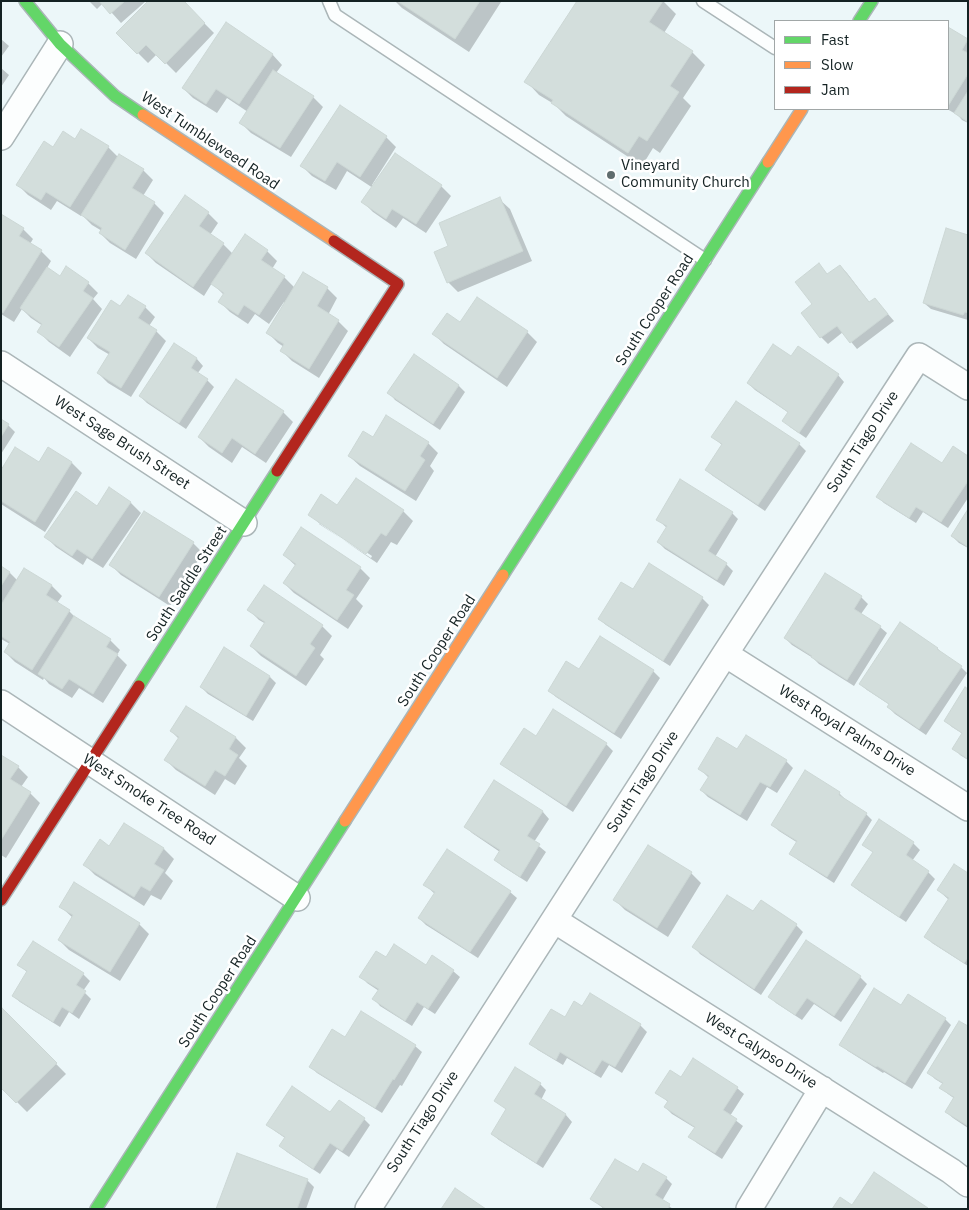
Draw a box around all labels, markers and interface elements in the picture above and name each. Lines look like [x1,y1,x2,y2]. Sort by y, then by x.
legend [774,20,949,110]
text: Fast [821,30,849,49]
text: Slow [821,55,854,74]
text: Jam [821,80,850,99]
street label: West Tumbleweed Road [138,88,282,194]
place label: Vineyard Community Church [621,157,750,192]
marker: Vineyard Community Church [605,169,617,181]
street label: South Cooper Road [612,251,698,369]
street label: South Tiago Drive [823,388,903,496]
street label: West Sage Brush Street [51,392,193,494]
street label: South Saddle Street [143,523,231,645]
street label: South Cooper Road [394,592,480,710]
street label: West Royal Palms Drive [775,682,919,780]
street label: South Tiago Drive [603,728,683,836]
street label: West Smoke Tree Road [79,750,219,850]
street label: South Cooper Road [175,933,261,1051]
street label: West Calypso Drive [702,1009,820,1093]
street label: South Tiago Drive [383,1068,463,1176]

